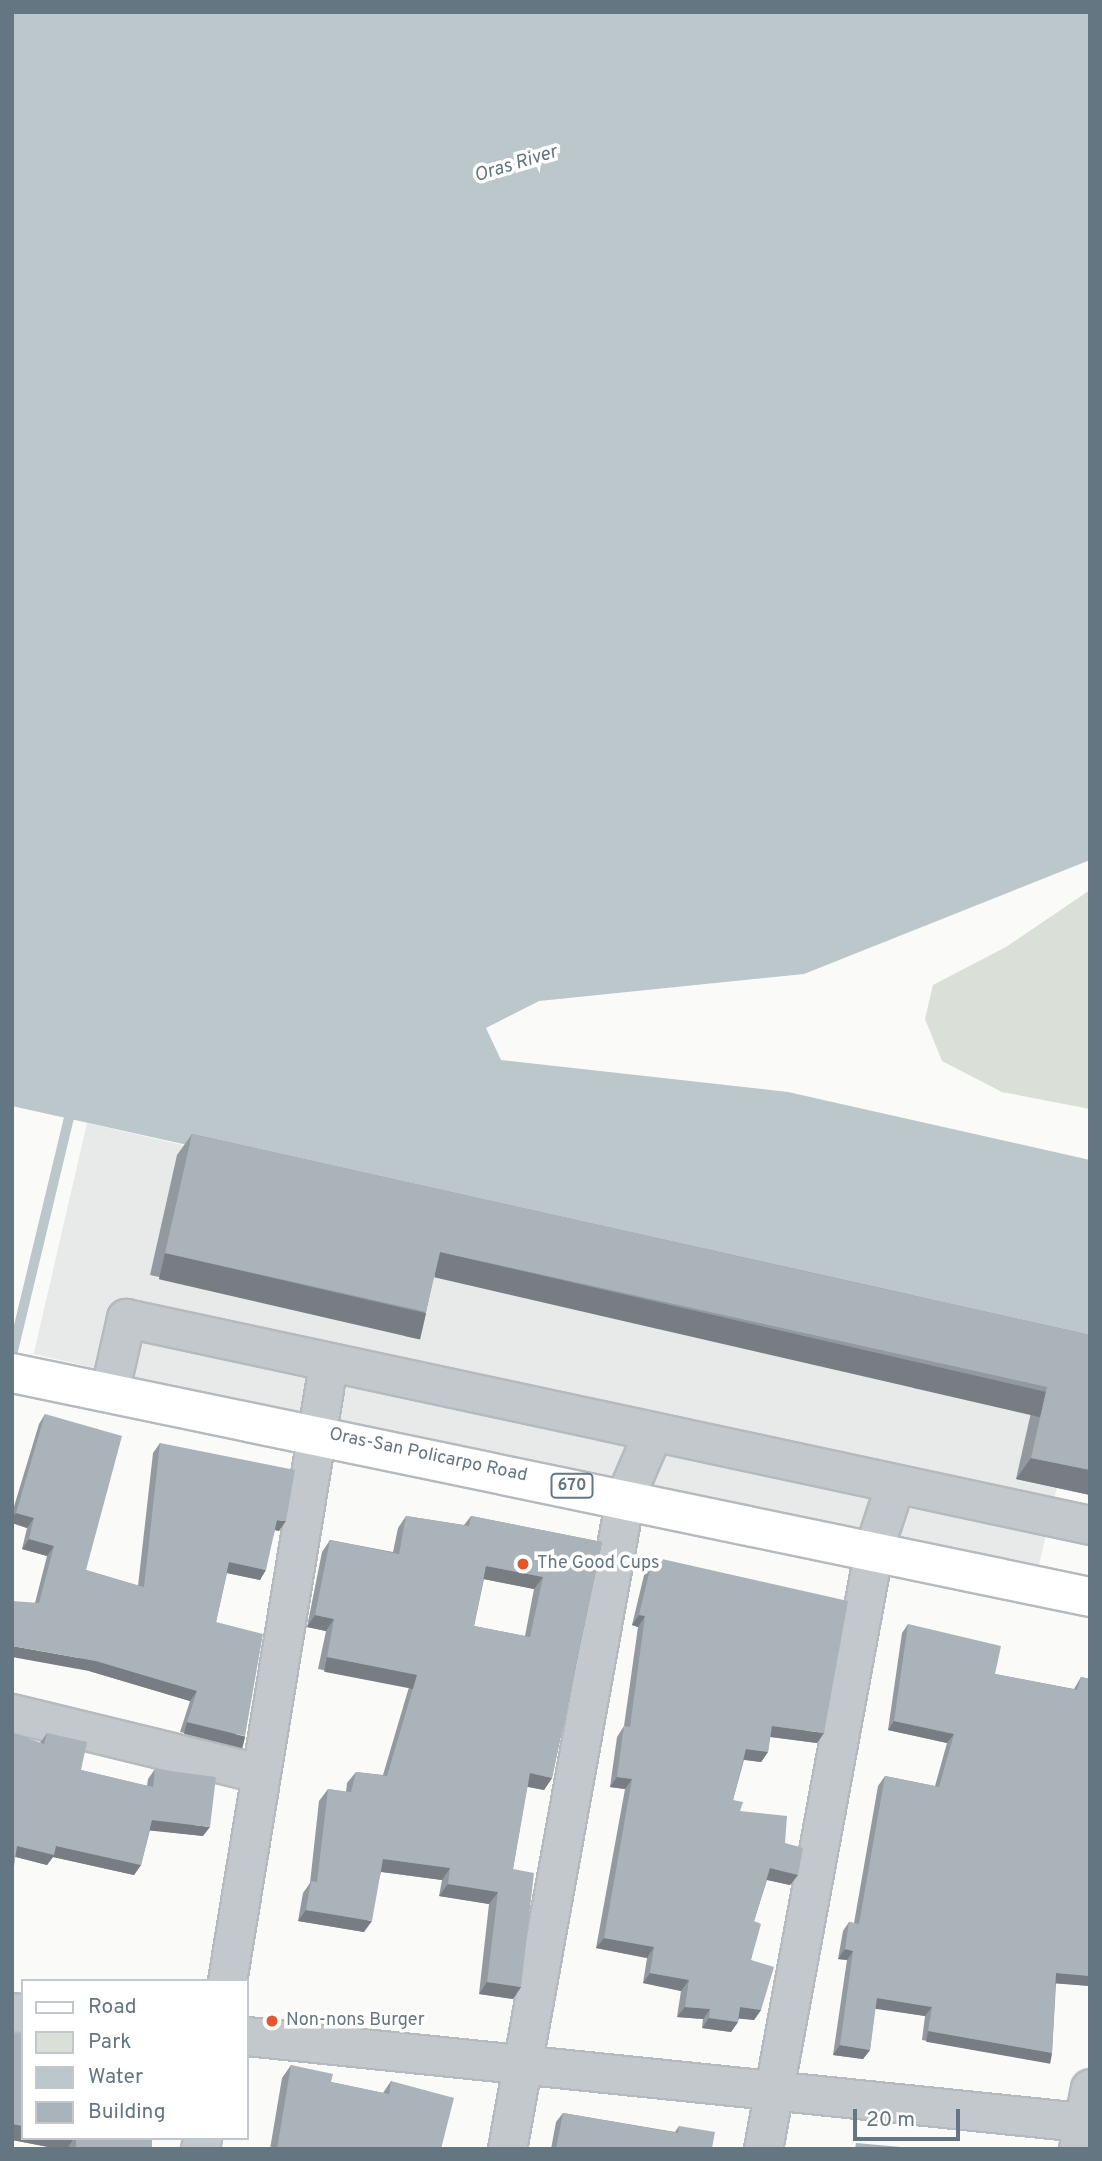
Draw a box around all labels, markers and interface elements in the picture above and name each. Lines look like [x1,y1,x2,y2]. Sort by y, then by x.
water label: Oras River [472,142,560,188]
street label: Oras-San Policarpo Road [327,1424,529,1488]
road number: 670 [549,1474,595,1498]
place label: The Good Cups [537,1553,660,1575]
marker: The Good Cups [515,1556,531,1572]
legend [21,1979,248,2140]
text: Road [88,1994,137,2021]
place label: Non-nons Burger [286,2010,425,2032]
marker: Non-nons Burger [264,2013,280,2029]
text: Park [88,2029,131,2056]
text: Water [88,2064,143,2091]
scale bar [857,2094,964,2138]
text: Building [88,2099,166,2126]
text: 20 m [866,2107,915,2134]

